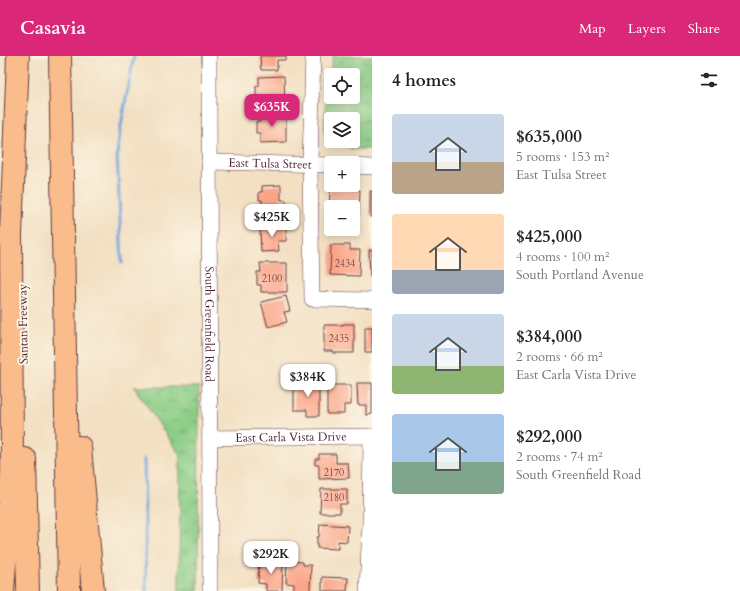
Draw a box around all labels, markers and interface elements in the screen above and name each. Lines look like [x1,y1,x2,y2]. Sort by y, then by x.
text: Casavia [20,15,86,41]
text: Map [579,19,606,38]
text: Layers [628,19,666,38]
text: Share [688,19,720,38]
map controls [324,68,360,236]
button: locate [324,68,360,104]
text: 4 homes [392,69,456,92]
icon: filters [698,69,720,91]
pin: $635K [244,94,300,128]
text: $635K [253,98,291,116]
button: layers [324,112,360,148]
text: $635,000 [516,125,582,148]
icon: home [424,130,472,178]
text: 5 rooms · 153 m² [516,148,609,166]
street label: East Tulsa Street [228,154,312,173]
button: + [324,156,360,192]
text: East Tulsa Street [516,166,606,184]
button: − [324,200,360,236]
pin: $425K [244,204,300,238]
text: $425K [253,208,291,226]
text: $425,000 [516,225,582,248]
icon: home [424,230,472,278]
text: 4 rooms · 100 m² [516,248,609,266]
house number: 2434 [335,257,355,271]
street label: South Greenfield Road [201,266,218,382]
text: South Portland Avenue [516,266,644,284]
house number: 2100 [262,272,282,286]
street label: Santan Freeway [14,283,32,364]
text: $384,000 [516,325,582,348]
icon: home [424,330,472,378]
house number: 2435 [329,332,349,346]
text: 2 rooms · 66 m² [516,348,603,366]
pin: $384K [280,364,336,398]
text: East Carla Vista Drive [516,366,637,384]
text: $384K [289,368,327,386]
text: $292,000 [516,425,582,448]
street label: East Carla Vista Drive [235,428,347,446]
icon: home [424,430,472,478]
text: 2 rooms · 74 m² [516,448,603,466]
house number: 2170 [324,466,344,480]
text: South Greenfield Road [516,466,641,484]
house number: 2180 [324,491,344,505]
pin: $292K [243,541,299,575]
text: $292K [252,545,290,563]

